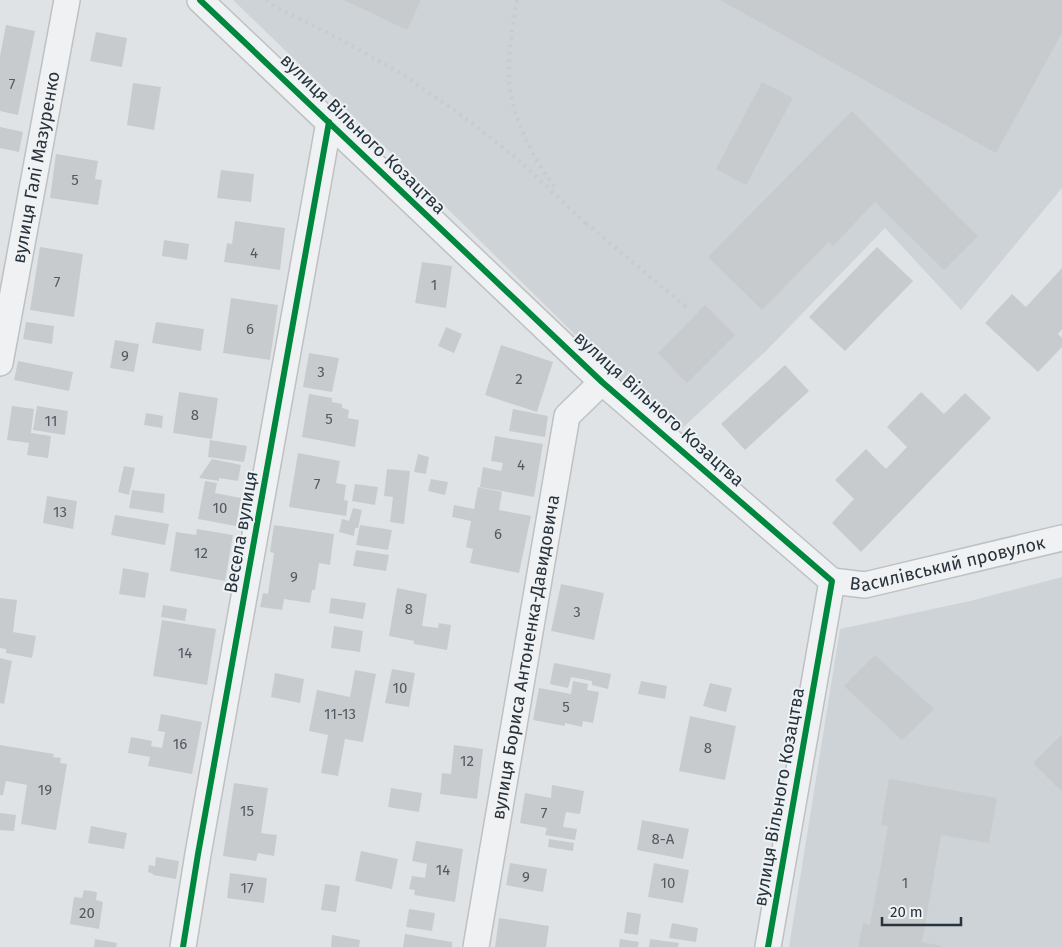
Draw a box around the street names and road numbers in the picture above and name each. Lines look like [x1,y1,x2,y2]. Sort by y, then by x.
street label: вулиця Вільного Козацтва [276,49,450,219]
street label: вулиця Галі Мазуренко [8,70,65,265]
street label: вулиця Вільного Козацтва [569,327,749,491]
street label: Весела вулиця [219,469,263,595]
street label: вулиця Бориса Антоненка-Давидовича [487,493,564,821]
street label: Василівський провулок [849,531,1048,597]
street label: вулиця Вільного Козацтва [749,686,809,908]

